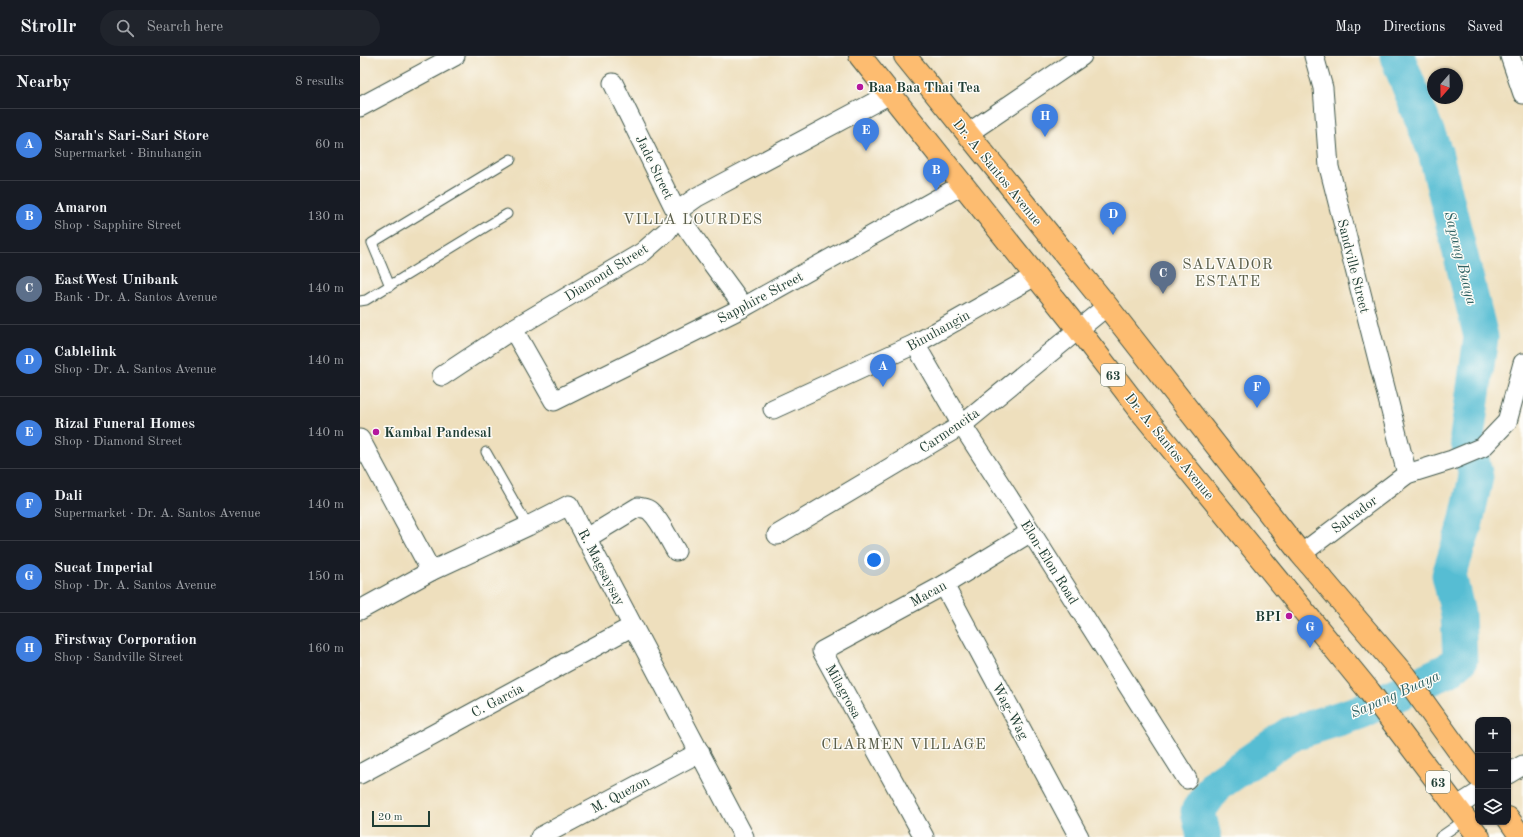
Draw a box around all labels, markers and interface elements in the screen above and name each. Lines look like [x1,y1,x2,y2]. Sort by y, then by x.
search box [100,10,380,46]
icon: search [114,17,136,39]
text: Strollr [20,18,76,37]
text: Search here [146,20,223,35]
text: Map [1335,20,1361,34]
text: Directions [1383,20,1445,34]
text: Saved [1467,20,1503,34]
north arrow [1427,68,1463,104]
text: Nearby [16,74,71,91]
text: 8 results [295,75,344,88]
place label: Baa Baa Thai Tea [868,81,980,95]
marker: Baa Baa Thai Tea [855,82,865,92]
pin: H [1032,104,1058,137]
street label: Dr. A. Santos Avenue [950,117,1044,229]
pin: E [853,118,879,151]
text: Sarah's Sari-Sari Store [54,129,209,144]
street label: Jade Street [633,133,676,202]
text: A [24,138,34,151]
text: 60 m [315,138,344,151]
text: Supermarket · Binuhangin [54,147,202,160]
pin: B [923,158,949,191]
text: Amaron [54,201,107,216]
pin: D [1100,202,1126,235]
text: B [24,210,34,223]
text: 130 m [307,210,344,223]
water label: Sapang Buaya [1441,210,1478,307]
district label: VILLA LOURDES [623,213,763,228]
street label: Sandville Street [1335,218,1372,315]
text: Shop · Sapphire Street [54,219,181,232]
street label: Diamond Street [562,242,651,304]
district label: SALVADOR ESTATE [1182,258,1274,290]
pin: C [1150,261,1176,294]
street label: Sapphire Street [715,269,806,326]
text: EastWest Unibank [54,273,179,288]
text: C [25,282,33,295]
text: 140 m [307,282,344,295]
text: Bank · Dr. A. Santos Avenue [54,291,217,304]
street label: Binuhangin [905,308,973,354]
text: Cablelink [54,345,117,360]
text: D [24,354,34,367]
text: 140 m [307,354,344,367]
pin: A [870,354,896,387]
text: Shop · Dr. A. Santos Avenue [54,363,216,376]
road number: 63 [1101,364,1125,386]
pin: F [1244,375,1270,408]
street label: Dr. A. Santos Avenue [1122,391,1216,503]
street label: Carmencita [917,406,982,456]
text: Rizal Funeral Homes [54,417,195,432]
text: E [25,426,33,439]
text: 140 m [307,426,344,439]
place label: Kambal Pandesal [384,426,492,440]
marker: Kambal Pandesal [371,427,381,437]
text: Shop · Diamond Street [54,435,182,448]
text: Dali [54,489,82,504]
street label: Salvador [1329,493,1380,536]
text: F [25,498,33,511]
text: 140 m [307,498,344,511]
text: Supermarket · Dr. A. Santos Avenue [54,507,260,520]
street label: Elon-Elon Road [1018,518,1081,607]
street label: R. Magsaysay [575,527,627,609]
your location [864,550,884,570]
text: Sucat Imperial [54,561,153,576]
text: G [24,570,34,583]
text: 150 m [307,570,344,583]
street label: Macan [908,578,949,610]
text: Shop · Dr. A. Santos Avenue [54,579,216,592]
place label: BPI [1255,610,1281,624]
marker: BPI [1284,611,1294,621]
pin: G [1297,615,1323,648]
text: Firstway Corporation [54,633,197,648]
text: H [24,642,34,655]
text: 160 m [307,642,344,655]
text: Shop · Sandville Street [54,651,183,664]
street label: Milagrosa [823,662,864,721]
water label: Sapang Buaya [1349,669,1443,722]
street label: C. Garcia [469,681,526,720]
street label: Wag-Wag [989,681,1031,742]
map controls [1475,717,1511,825]
button: + [1475,717,1511,753]
district label: CLARMEN VILLAGE [821,738,987,753]
button: − [1475,753,1511,789]
road number: 63 [1426,771,1450,793]
street label: M. Quezon [589,773,652,816]
button: layers [1475,789,1511,825]
scale bar [372,809,430,828]
text: 20 m [378,812,403,823]

